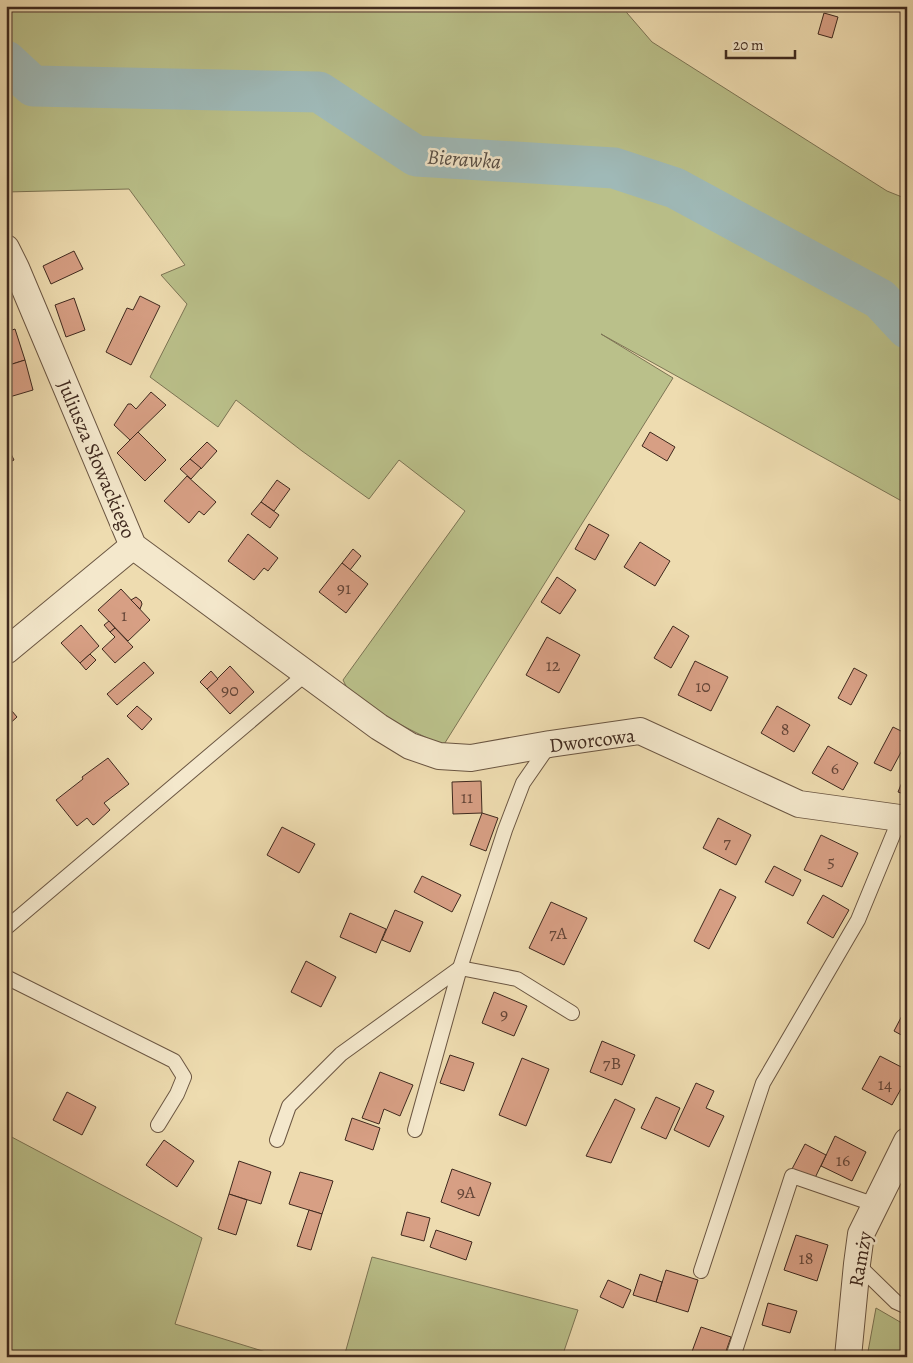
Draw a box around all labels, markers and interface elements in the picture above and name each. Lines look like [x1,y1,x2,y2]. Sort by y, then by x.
scale bar [726,28,794,60]
text: 20 m [733,35,764,55]
water label: Bierawka [426,142,502,176]
street label: Juliusza Słowackiego [51,376,142,543]
house number: 91 [337,576,351,600]
house number: 1 [121,603,127,627]
house number: 12 [546,653,561,677]
house number: 10 [695,674,711,698]
house number: 90 [221,678,239,702]
house number: 8 [781,717,789,741]
street label: Dworcowa [548,722,637,759]
house number: 6 [831,756,839,780]
house number: 11 [461,785,473,809]
house number: 7 [723,830,731,854]
house number: 5 [827,849,835,873]
house number: 7A [549,921,568,945]
house number: 9 [500,1002,508,1026]
house number: 7B [603,1051,621,1075]
house number: 14 [878,1072,892,1096]
house number: 16 [836,1148,850,1172]
house number: 9A [457,1180,476,1204]
street label: Ramży [842,1228,879,1289]
house number: 18 [799,1246,813,1270]

